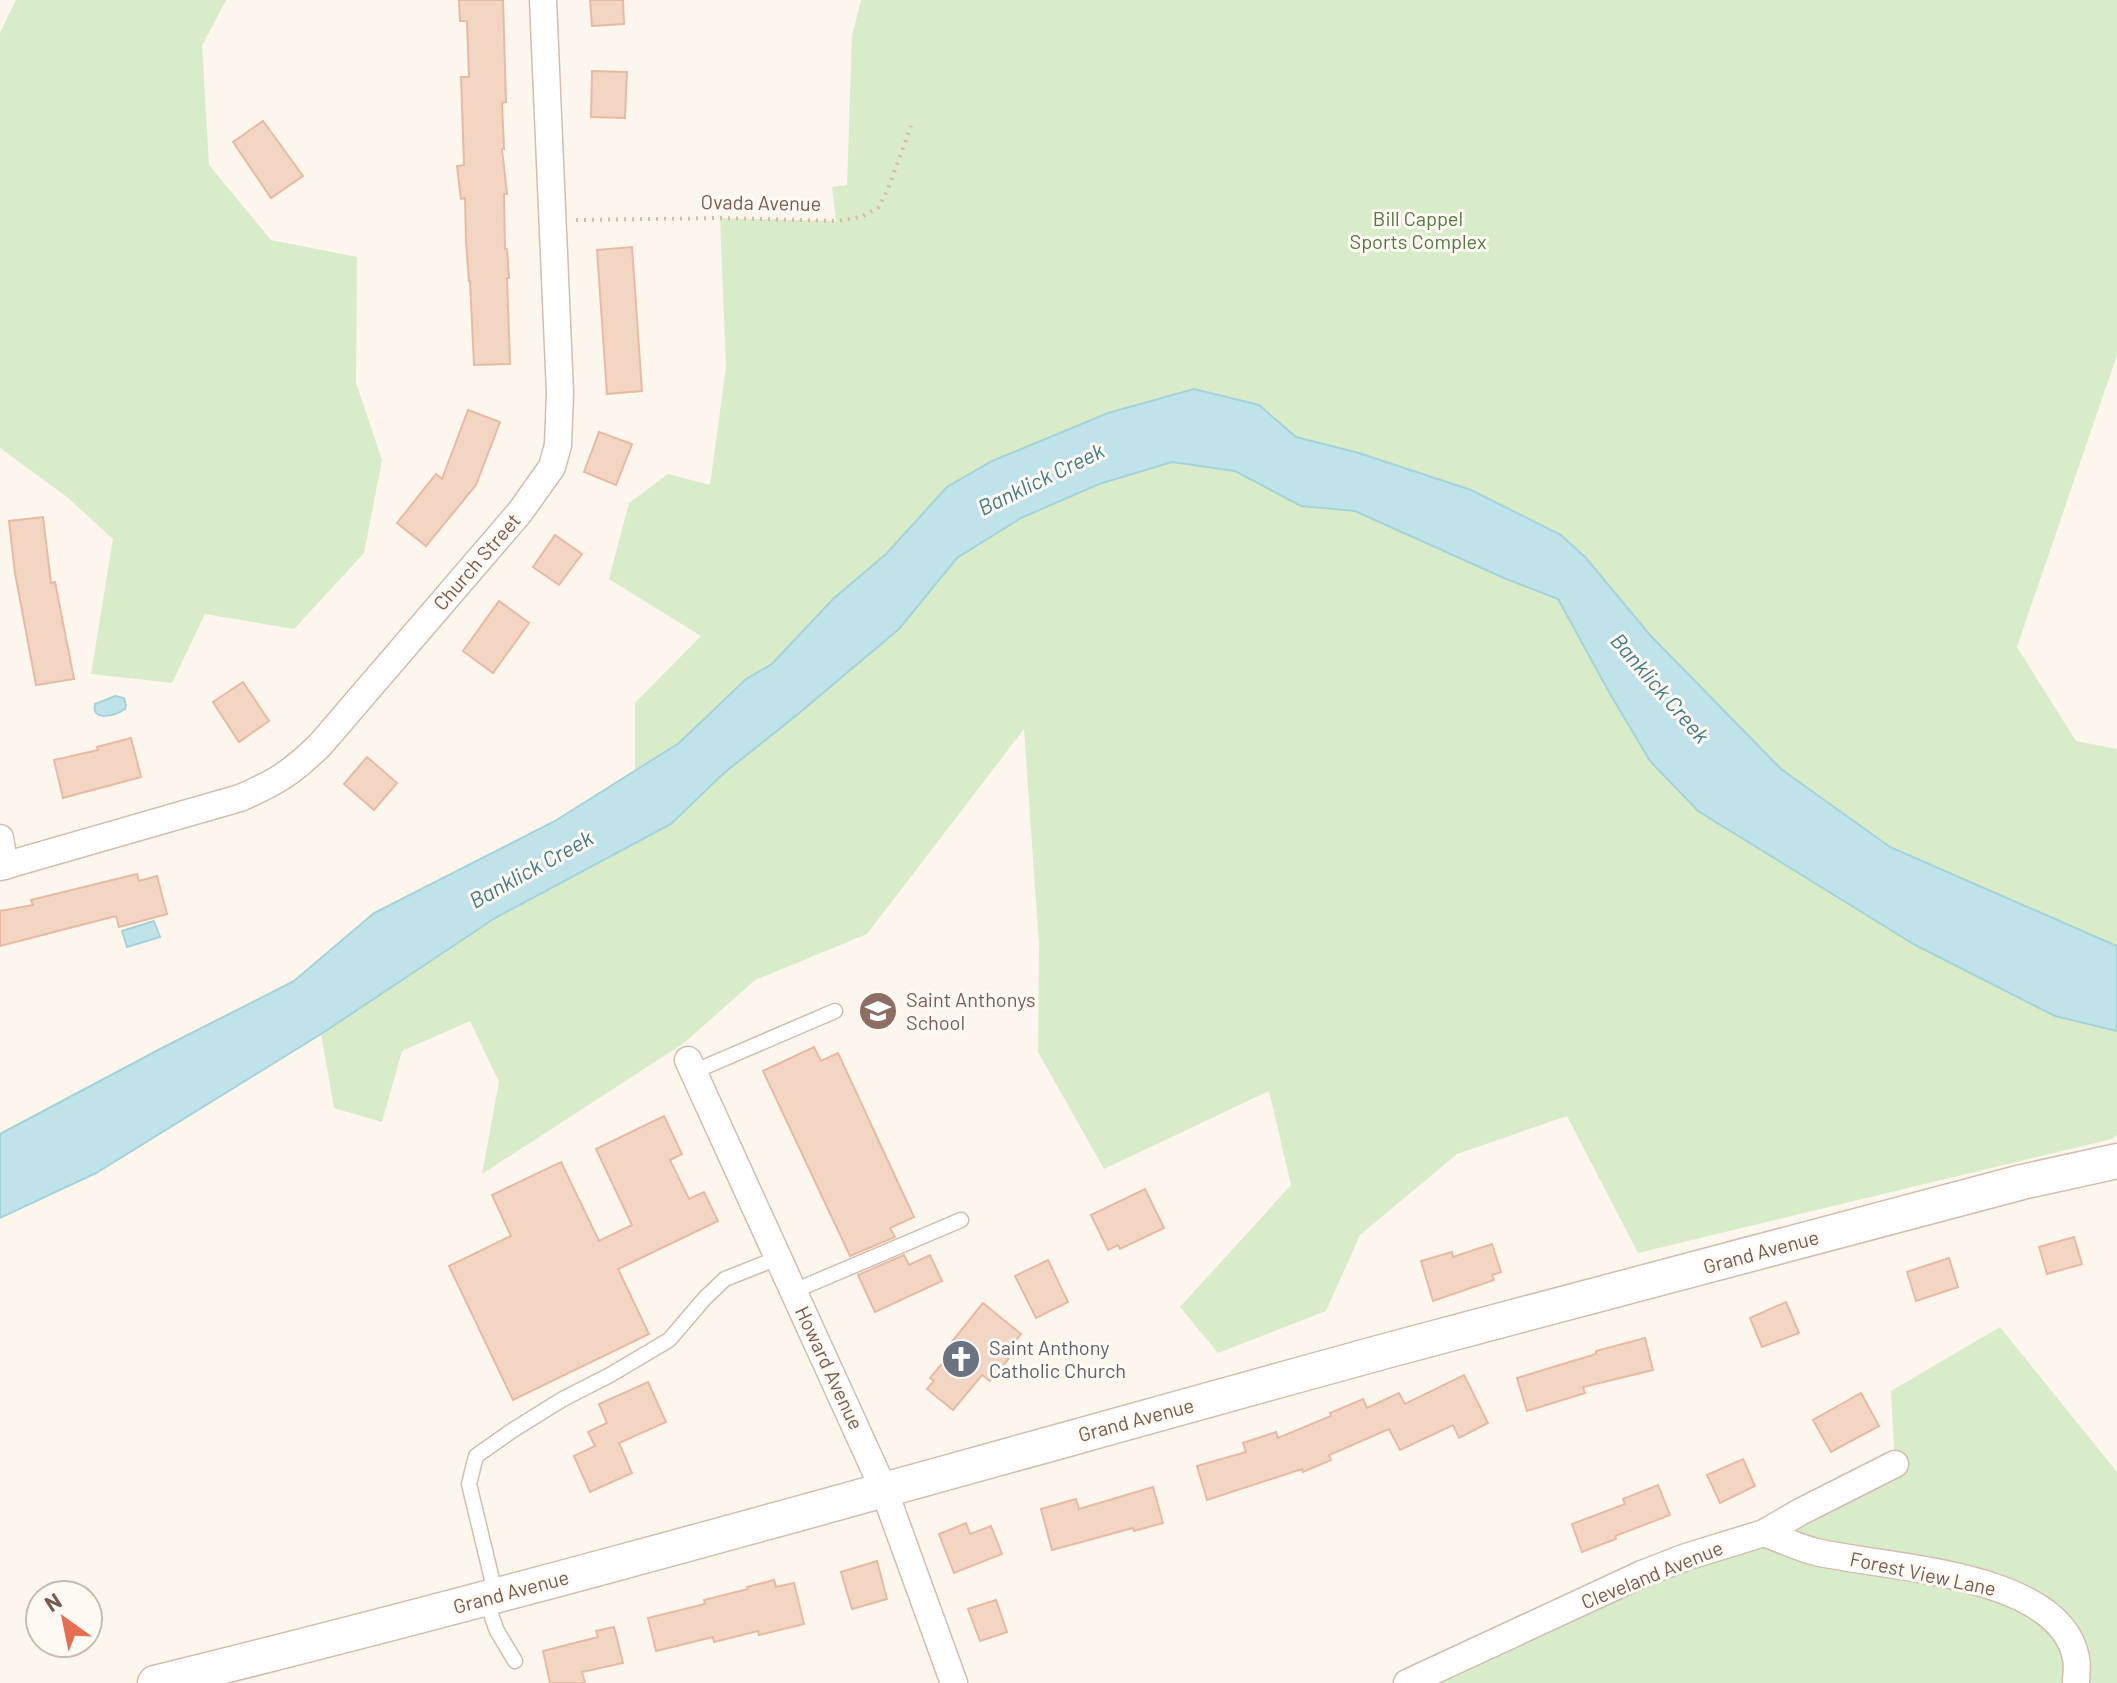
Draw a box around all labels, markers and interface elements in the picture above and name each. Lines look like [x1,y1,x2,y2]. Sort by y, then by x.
street label: Ovada Avenue [700,189,822,215]
park label: Bill Cappel Sports Complex [1349,206,1487,253]
water label: Banklick Creek [973,436,1108,520]
street label: Church Street [428,508,525,615]
water label: Banklick Creek [1606,627,1716,748]
water label: Banklick Creek [464,823,597,913]
place label: Saint Anthonys School [906,987,1036,1034]
school or university icon: Saint Anthonys School [857,990,899,1032]
street label: Grand Avenue [1700,1224,1821,1278]
street label: Howard Avenue [791,1302,869,1433]
place label: Saint Anthony Catholic Church [989,1335,1126,1382]
church icon: Saint Anthony Catholic Church [940,1338,982,1380]
street label: Grand Avenue [1075,1392,1196,1446]
street label: Cleveland Avenue [1577,1535,1726,1613]
street label: Forest View Lane [1848,1546,1998,1600]
street label: Grand Avenue [450,1564,571,1618]
north arrow [24,1579,104,1659]
text: N [39,1586,66,1616]

